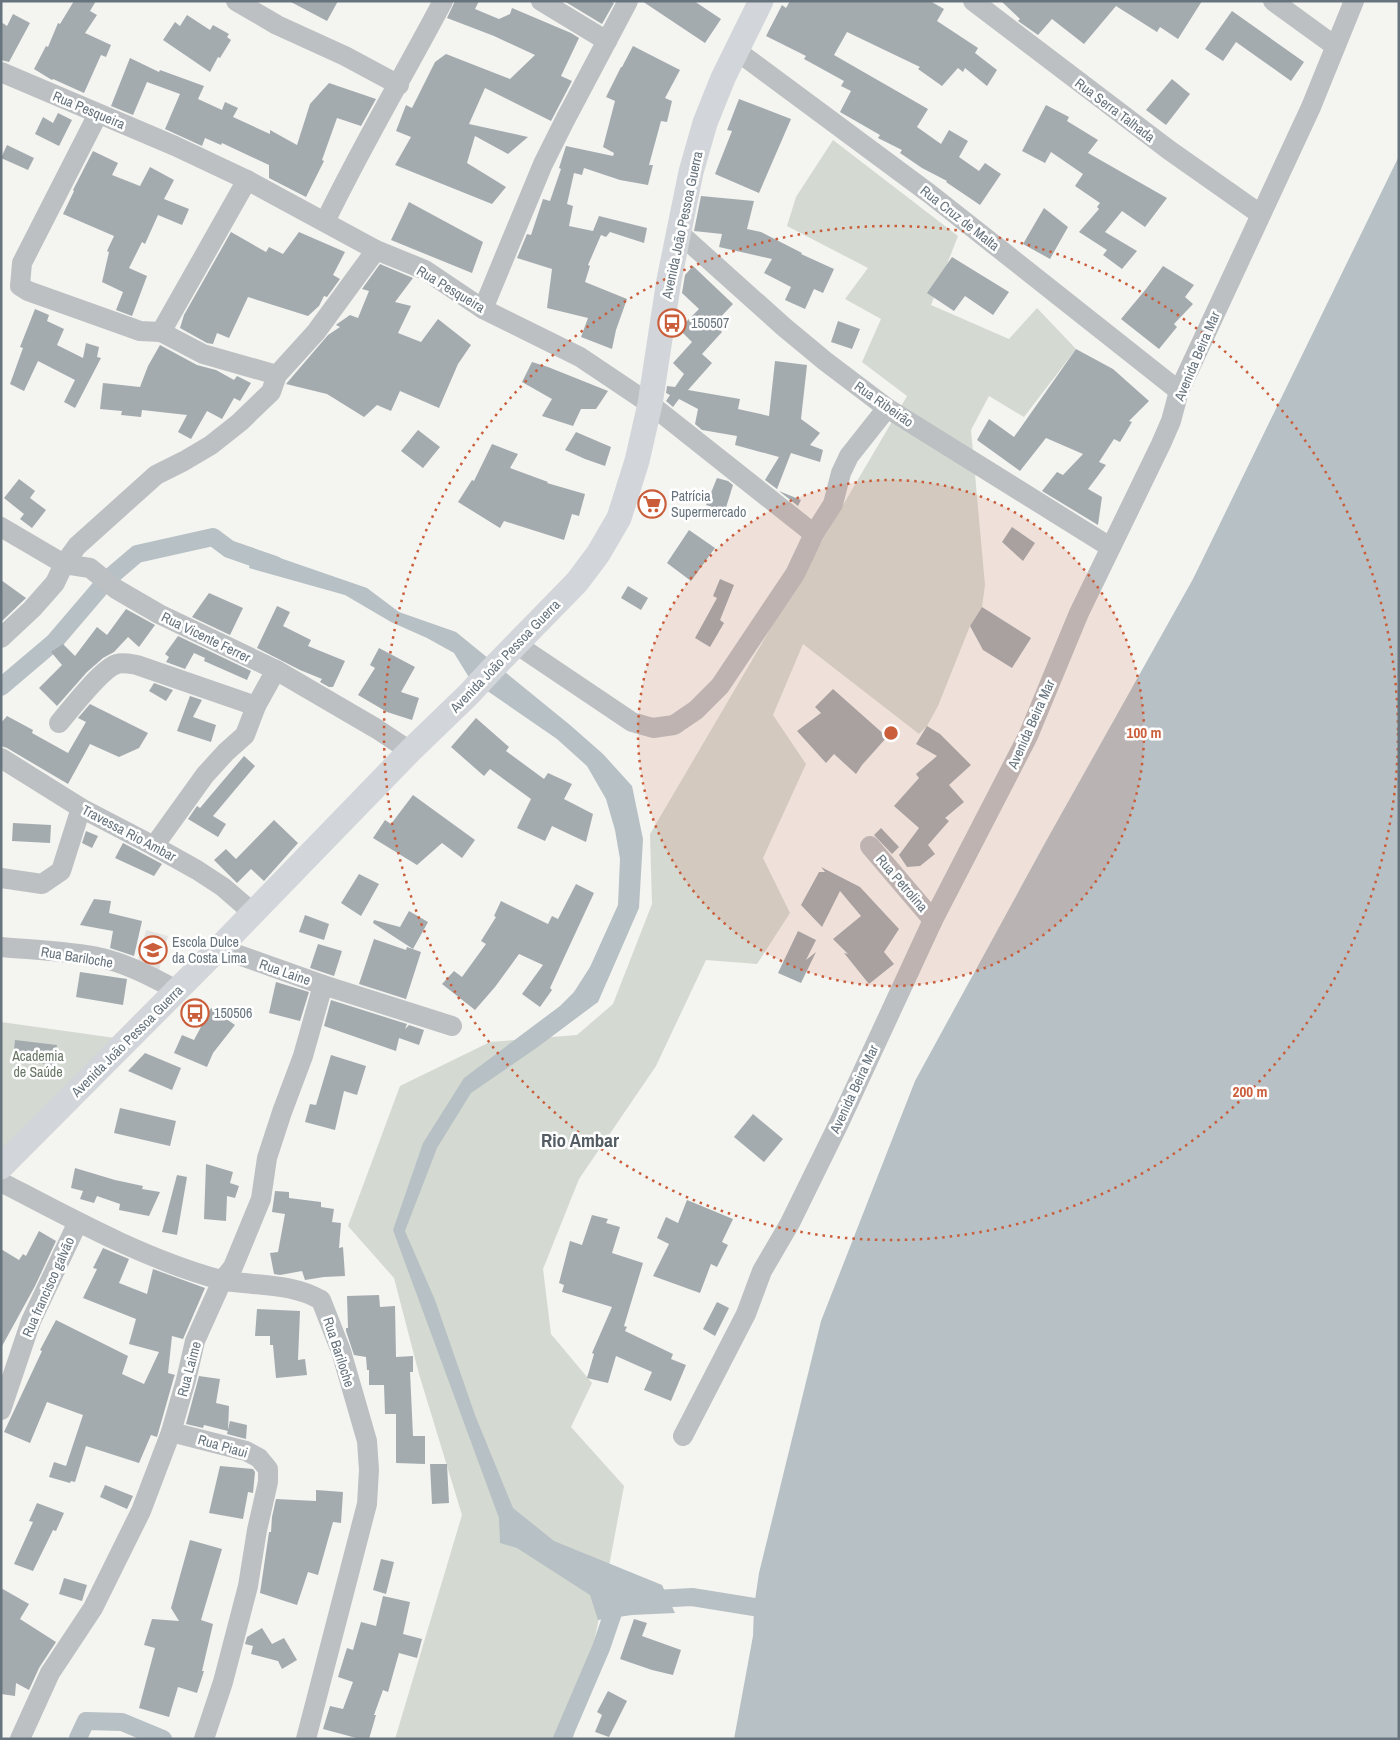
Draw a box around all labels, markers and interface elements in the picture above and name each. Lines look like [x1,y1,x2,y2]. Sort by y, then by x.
street label: Rua Serra Talhada [1071,74,1159,146]
street label: Rua Pesqueira [50,87,128,133]
street label: Avenida João Pessoa Guerra [657,149,707,301]
street label: Rua Cruz de Malta [917,181,1004,255]
street label: Rua Pesqueira [414,262,489,317]
bus stop icon: 150507 [657,308,687,338]
street label: Avenida Beira Mar [1170,308,1224,404]
place label: 150507 [691,314,729,332]
street label: Rua Ribeirão [851,377,917,431]
place label: Patrícia Supermercado [671,487,746,521]
supermarket icon: Patrícia Supermercado [637,489,667,519]
street label: Avenida João Pessoa Guerra [446,595,564,717]
street label: Rua Vicente Ferrer [159,608,254,666]
street label: Avenida Beira Mar [1003,677,1059,772]
text: 100 m [1127,722,1161,743]
centre of rings [882,724,900,742]
street label: Travessa Rio Ambar [79,801,179,865]
street label: Rua Petrolina [872,851,932,916]
place label: Escola Dulce da Costa Lima [172,933,247,967]
school or university icon: Escola Dulce da Costa Lima [138,935,168,965]
street label: Rua Bariloche [40,942,114,972]
street label: Rua Laine [257,955,313,989]
street label: Avenida João Pessoa Guerra [67,981,187,1101]
bus stop icon: 150506 [180,998,210,1028]
place label: 150506 [214,1004,252,1022]
street label: Avenida Beira Mar [825,1042,882,1137]
park label: Academia de Saúde [11,1047,64,1081]
text: 200 m [1233,1081,1267,1102]
district label: Rio Ambar [541,1127,619,1153]
street label: Rua francisco galvão [18,1234,78,1340]
street label: Rua Bariloche [319,1315,359,1389]
street label: Rua Laime [173,1340,205,1398]
street label: Rua Piaui [196,1430,250,1462]

